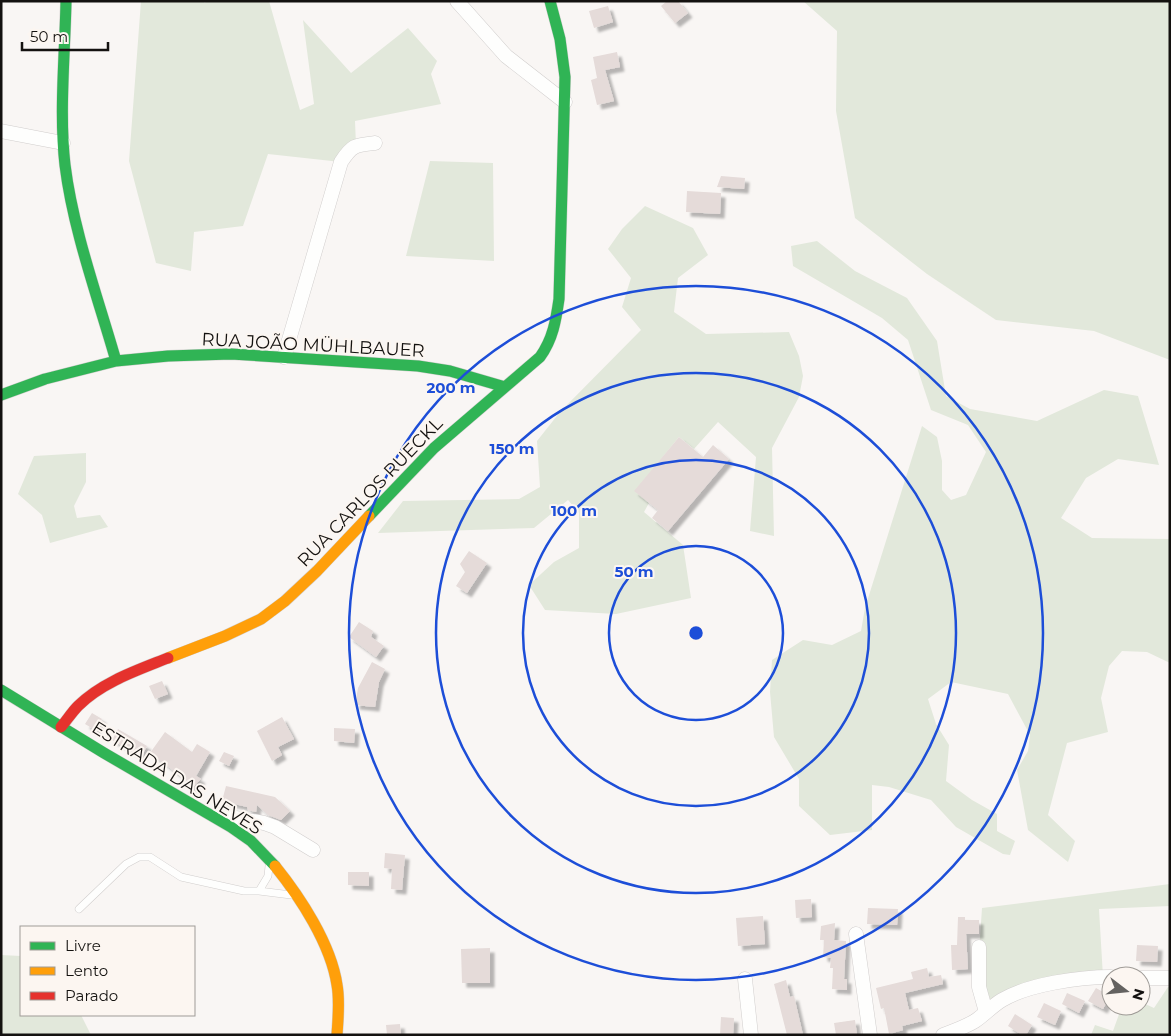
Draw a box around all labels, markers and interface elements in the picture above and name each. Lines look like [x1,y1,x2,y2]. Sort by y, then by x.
scale bar [22,20,109,52]
text: 50 m [30,27,68,46]
street label: RUA JOÃO MÜHLBAUER [201,328,425,362]
text: 200 m [426,378,476,397]
street label: RUA CARLOS RUECKL [293,412,448,571]
text: 150 m [490,439,534,458]
text: 100 m [551,501,597,520]
text: 50 m [614,562,654,581]
centre of rings [687,624,705,642]
street label: ESTRADA DAS NEVES [88,717,266,839]
legend [20,926,195,1016]
text: Livre [65,936,101,955]
text: Lento [65,961,108,980]
north arrow [1101,966,1151,1016]
text: Parado [65,986,118,1005]
text: N [1128,987,1149,1003]

